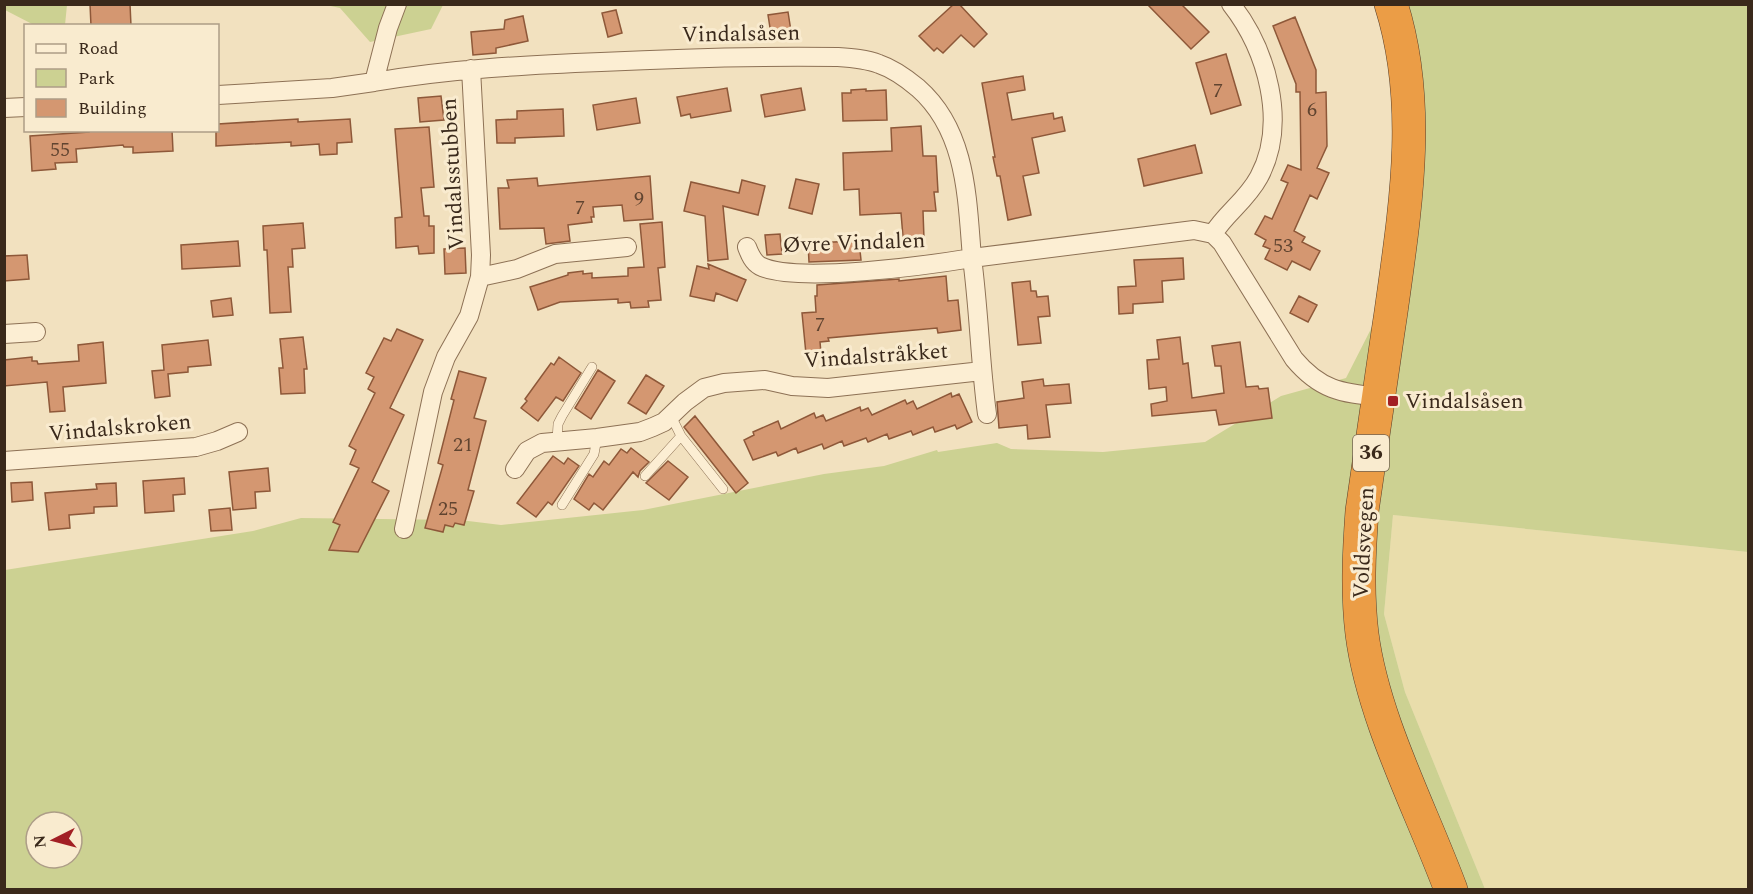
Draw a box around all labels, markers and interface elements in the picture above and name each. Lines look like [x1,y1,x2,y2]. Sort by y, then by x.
street label: Vindalsåsen [681,16,801,52]
legend [24,24,219,132]
text: Road [78,35,119,62]
text: Park [78,65,115,92]
house number: 7 [1213,76,1223,106]
text: Building [78,95,147,122]
house number: 6 [1307,95,1317,125]
street label: Vindalsstubben [433,97,473,251]
house number: 55 [50,135,70,165]
house number: 9 [634,184,644,214]
house number: 7 [575,193,585,223]
street label: Øvre Vindalen [782,224,926,262]
house number: 53 [1273,231,1293,261]
house number: 7 [815,310,825,340]
street label: Vindalstråkket [803,334,949,378]
place label: Vindalsåsen [1405,385,1524,418]
marker: Vindalsåsen [1386,394,1400,408]
street label: Vindalskroken [47,405,193,451]
house number: 21 [453,430,473,460]
road number: 36 [1353,435,1389,471]
street label: Voldsvegen [1345,486,1383,600]
house number: 25 [438,494,458,524]
north arrow [24,810,84,870]
text: N [27,834,53,849]

